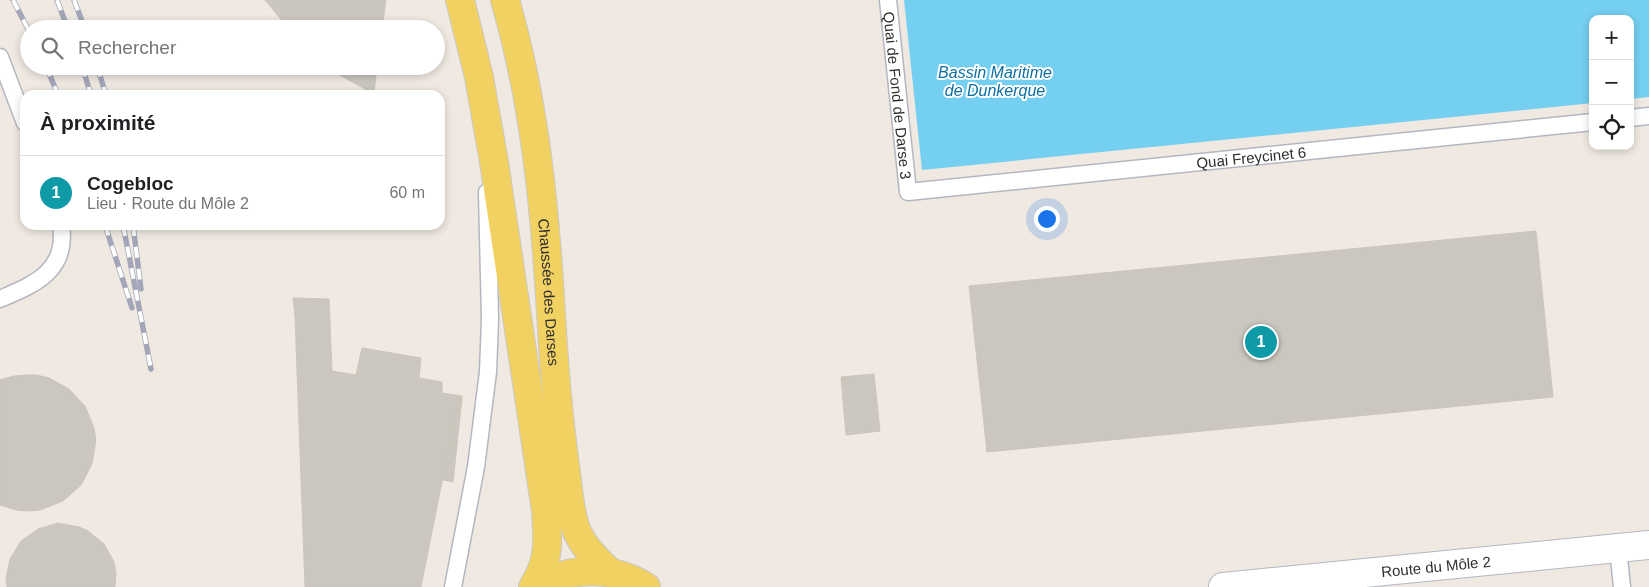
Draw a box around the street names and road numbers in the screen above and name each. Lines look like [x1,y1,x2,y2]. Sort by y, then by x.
street label: Quai de Fond de Darse 3 [881,11,915,180]
street label: Quai Freycinet 6 [1196,143,1307,171]
street label: Chaussée des Darses [536,218,563,366]
street label: Route du Môle 2 [1380,552,1492,580]

